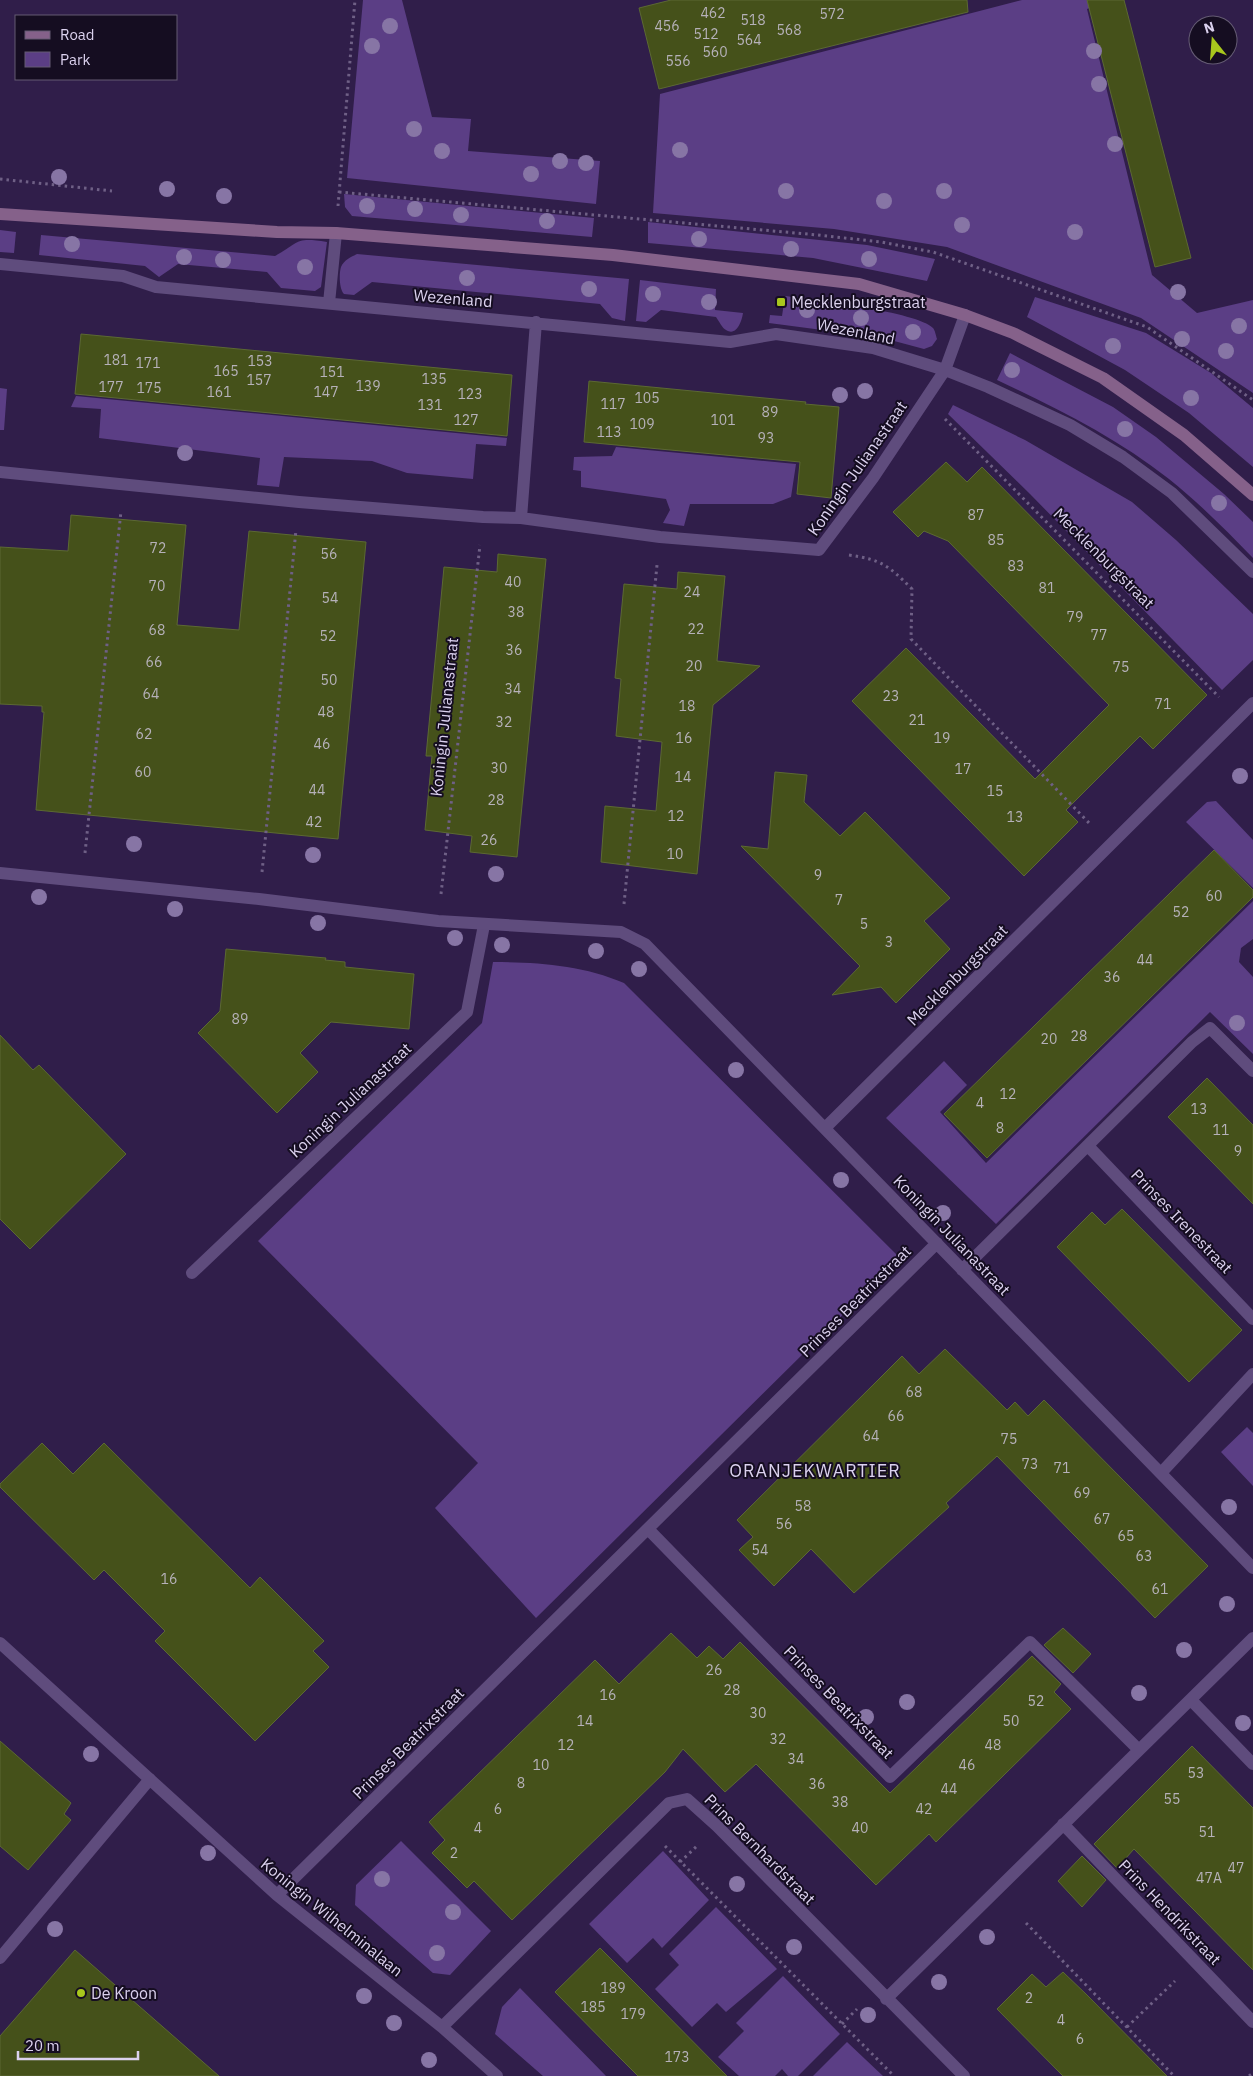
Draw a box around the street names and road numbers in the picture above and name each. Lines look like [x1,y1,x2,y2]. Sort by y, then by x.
street label: Wezenland [413,285,493,311]
street label: Wezenland [815,314,897,348]
street label: Koningin Julianastraat [803,397,911,539]
street label: Mecklenburgstraat [1049,503,1159,613]
street label: Koningin Julianastraat [426,637,462,797]
street label: Mecklenburgstraat [902,920,1012,1030]
street label: Koningin Julianastraat [285,1038,415,1162]
street label: Prinses Irenestraat [1127,1165,1237,1277]
street label: Koningin Julianastraat [889,1171,1015,1299]
street label: Prinses Beatrixstraat [795,1241,915,1361]
street label: Prinses Beatrixstraat [780,1641,898,1763]
street label: Prinses Beatrixstraat [348,1683,468,1803]
street label: Prins Bernhardstraat [700,1789,820,1909]
street label: Koningin Wilhelminalaan [257,1853,407,1981]
street label: Prins Hendrikstraat [1115,1855,1225,1969]

